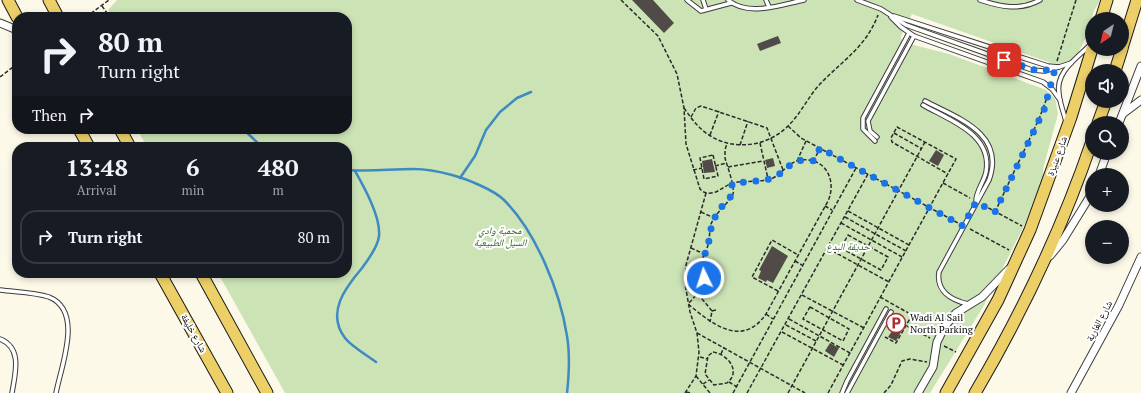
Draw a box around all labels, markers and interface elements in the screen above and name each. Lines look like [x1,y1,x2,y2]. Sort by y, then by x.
north arrow [1085,12,1129,56]
map controls [1085,12,1129,264]
text: 80 m [98,23,163,60]
icon: right [32,28,84,80]
pin [987,43,1021,77]
icon: arrive [993,49,1015,71]
text: Turn right [98,59,180,83]
button: sound [1085,64,1129,108]
icon: right [75,104,97,126]
text: Then [32,105,67,125]
button: search [1085,116,1129,160]
street label: شارع عنيزة [1044,134,1070,178]
text: 13:48 [65,151,128,183]
text: 6 [186,151,200,183]
text: 480 [258,151,298,183]
button: + [1085,168,1129,212]
text: Arrival [77,181,117,199]
text: min [181,181,204,199]
text: m [273,181,284,199]
button: − [1085,220,1129,264]
park label: محمية وادي السيل الطبيعية [474,224,528,249]
icon: right [34,226,56,248]
text: Turn right [68,227,143,247]
text: 80 m [297,227,330,247]
park label: حديقة البدع [826,240,870,253]
position arrow [683,257,725,299]
street label: شارع الغارية [1083,298,1115,344]
street label: شارع خليفة [178,311,210,355]
place label: Wadi Al Sail North Parking [910,311,974,336]
parking icon: Wadi Al Sail North Parking [885,312,907,334]

